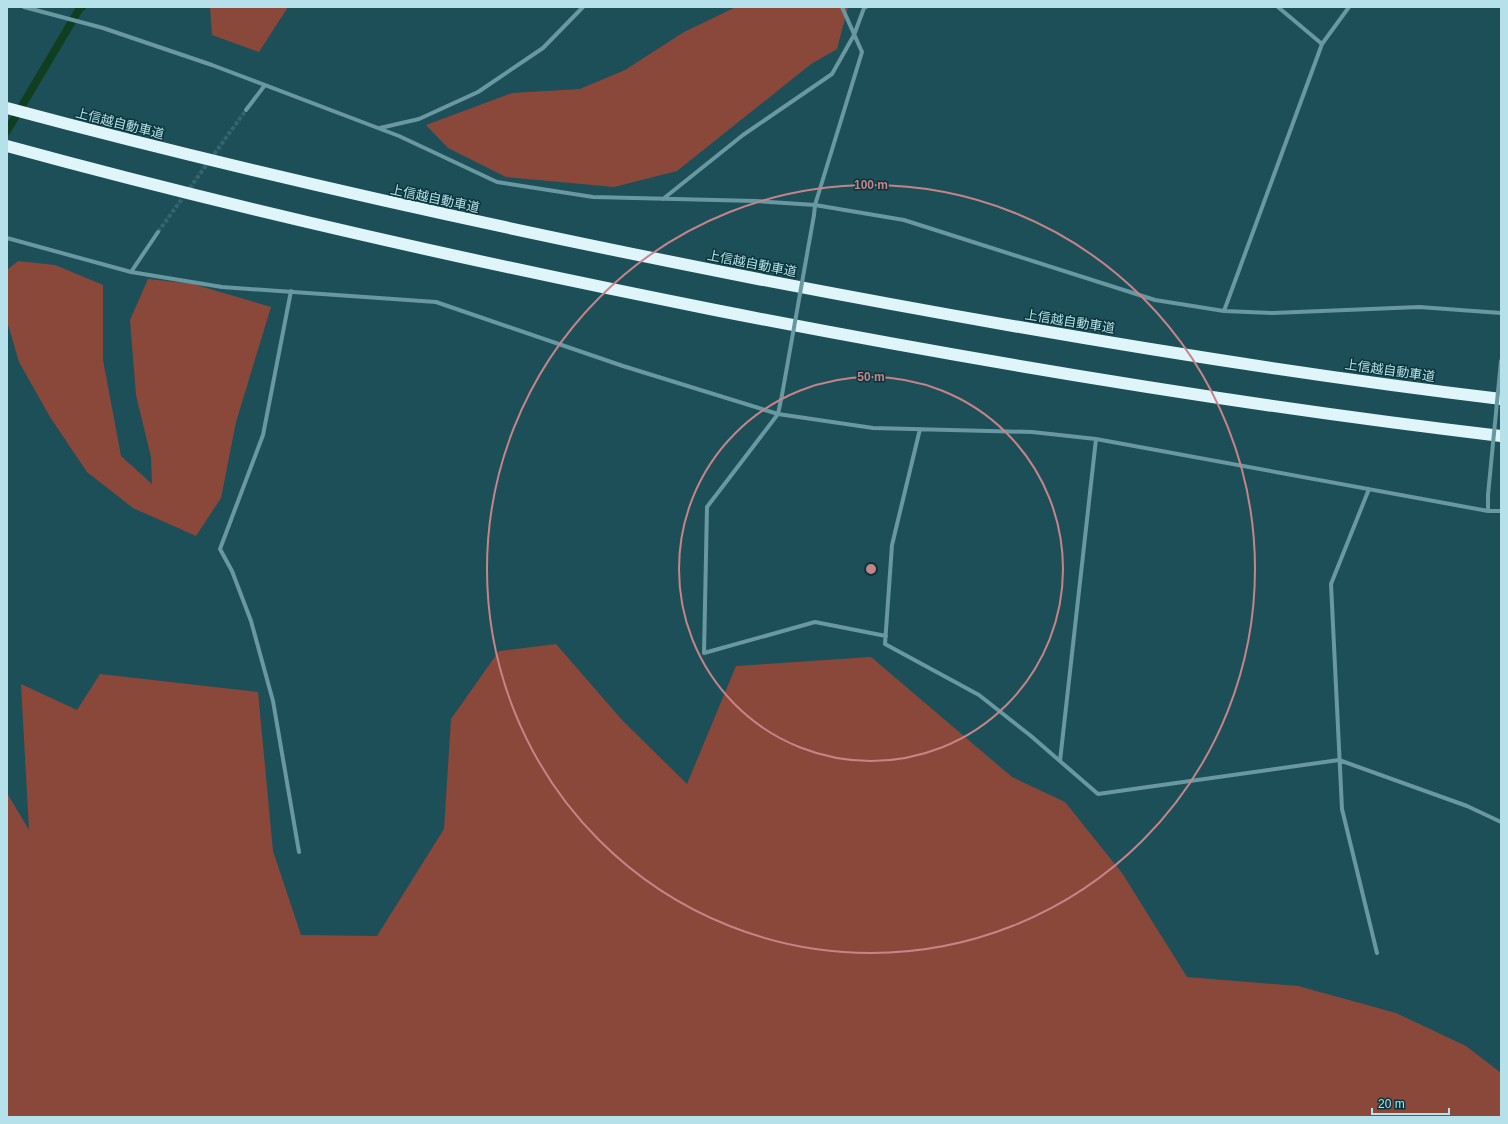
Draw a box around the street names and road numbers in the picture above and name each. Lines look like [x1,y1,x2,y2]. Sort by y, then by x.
street label: 上信越自動車道 [74,105,166,142]
street label: 上信越自動車道 [389,182,481,215]
street label: 上信越自動車道 [706,247,798,280]
street label: 上信越自動車道 [1024,307,1116,336]
street label: 上信越自動車道 [1344,357,1436,384]

